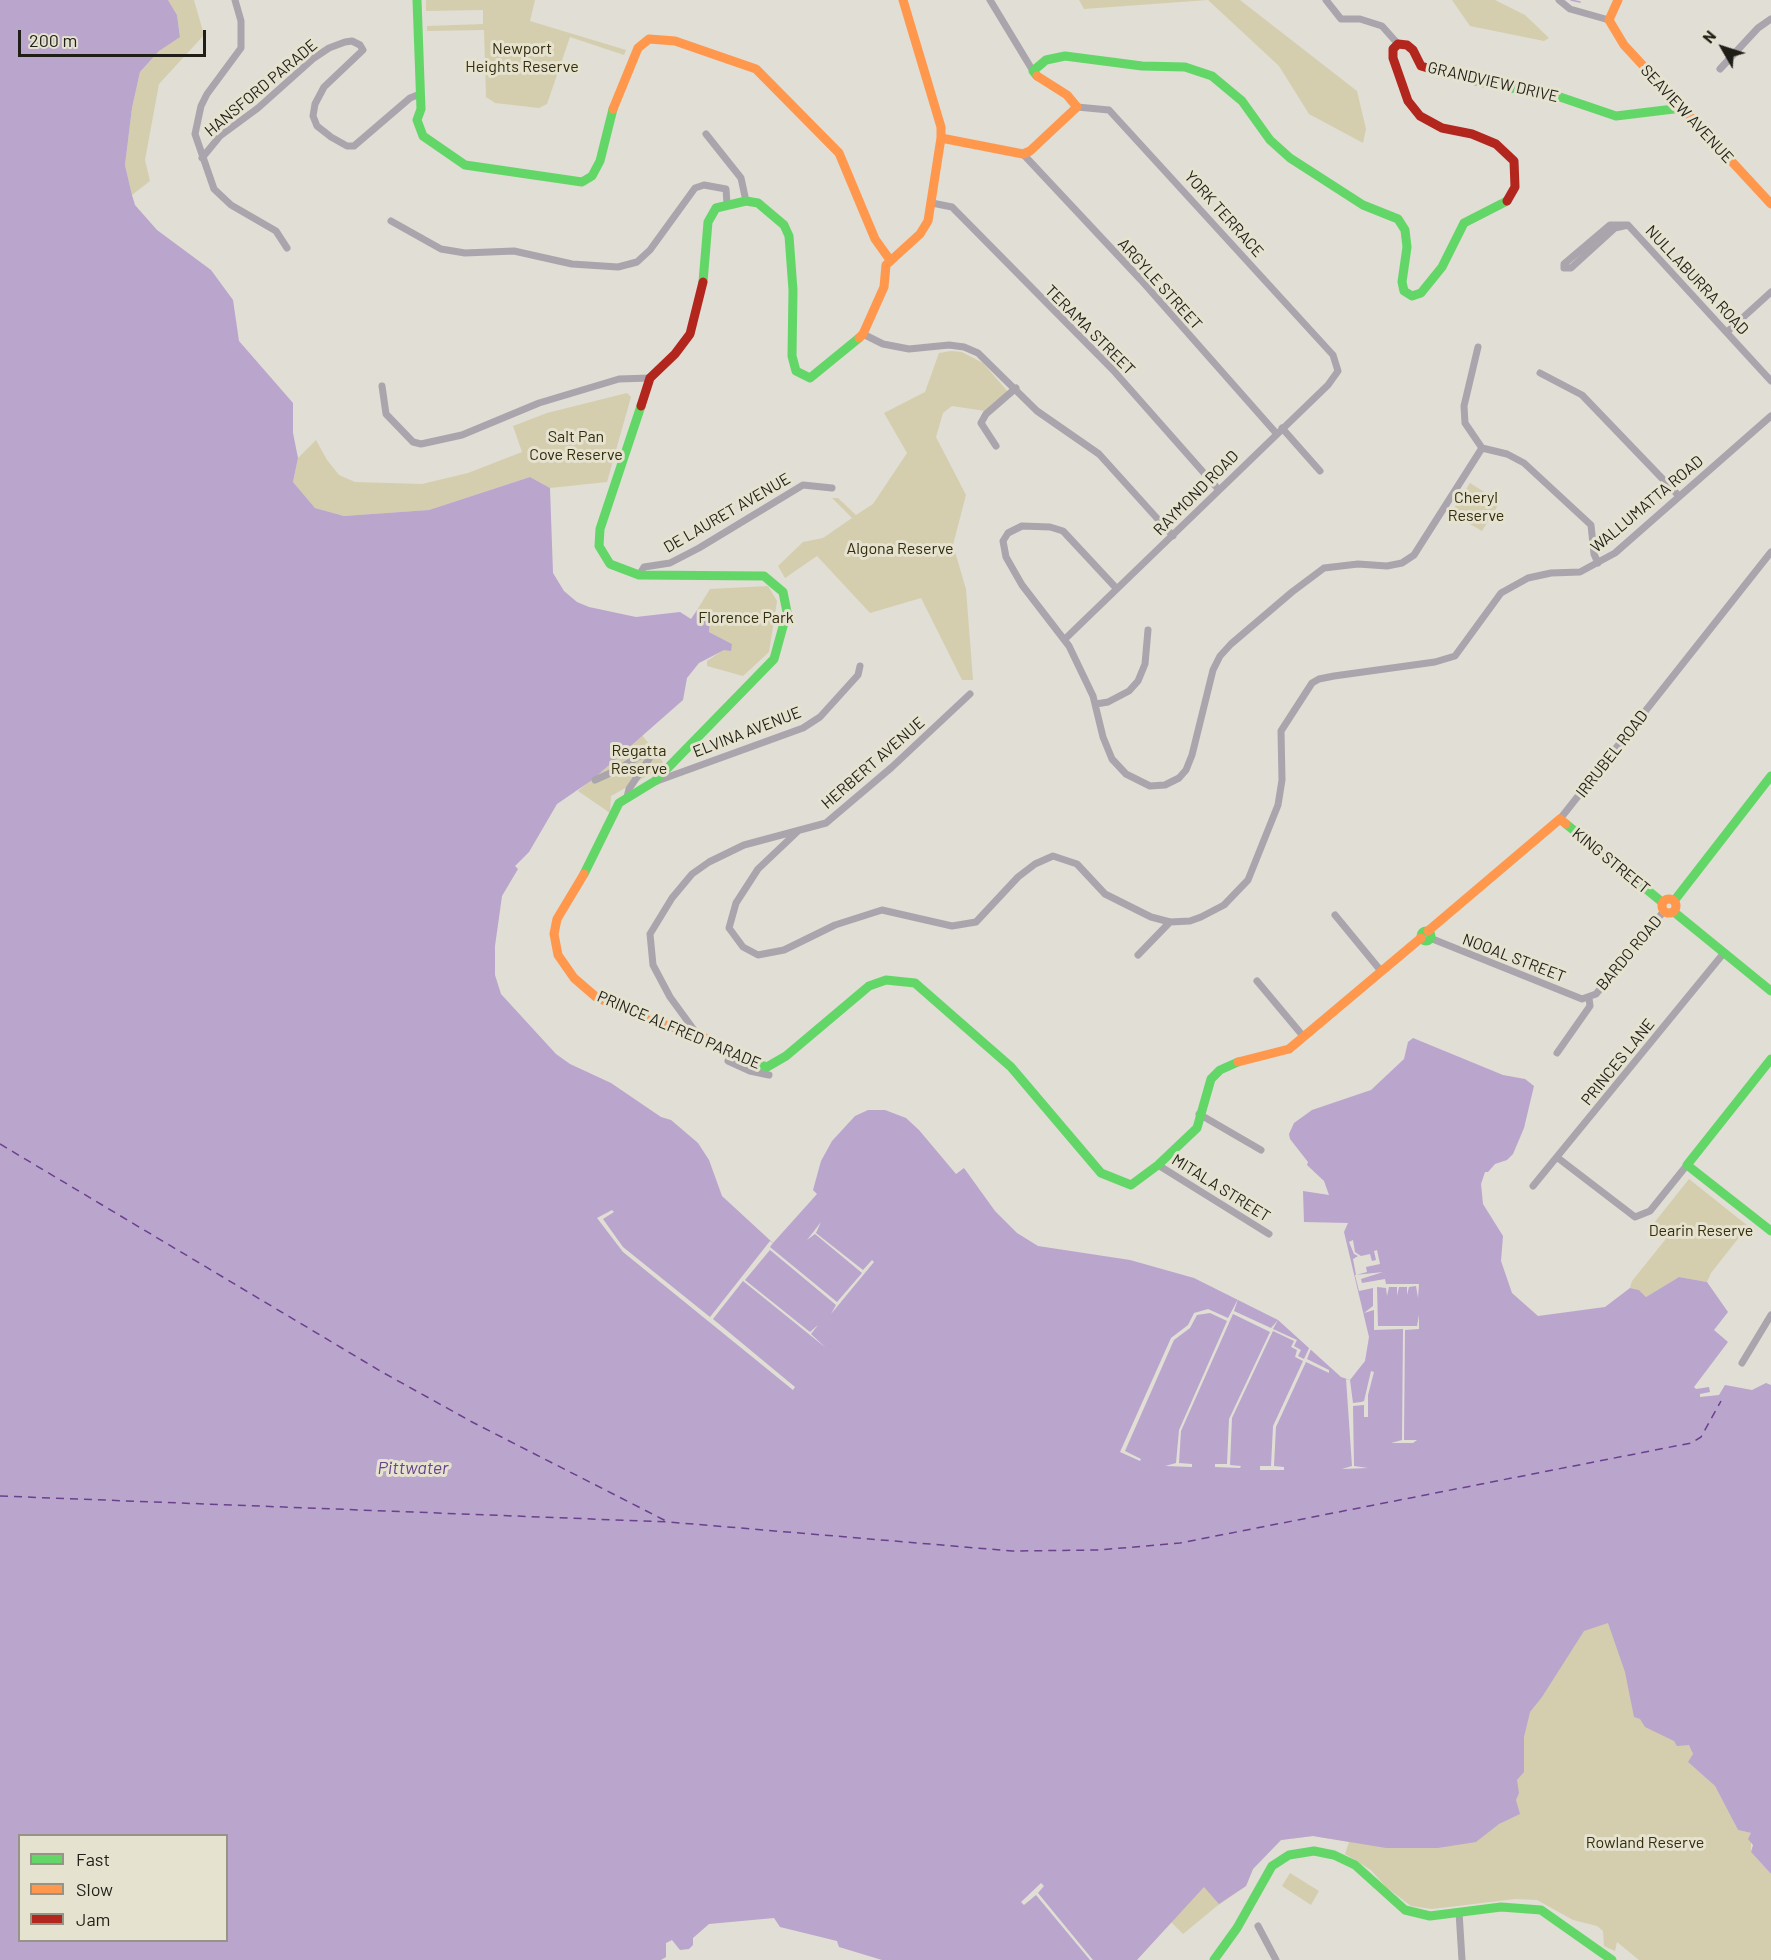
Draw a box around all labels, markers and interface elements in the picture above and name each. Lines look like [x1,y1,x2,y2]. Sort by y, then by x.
scale bar [21,18,208,56]
north arrow [1693,18,1753,78]
text: N [1698,26,1719,46]
text: 200 m [29,29,77,51]
street label: HANSFORD PARADE [201,35,321,141]
park label: Newport Heights Reserve [465,39,579,77]
street label: GRANDVIEW DRIVE [1426,58,1560,106]
street label: SEAVIEW AVENUE [1637,61,1737,167]
street label: YORK TERRACE [1180,167,1268,261]
street label: NULLABURRA ROAD [1641,221,1753,339]
street label: ARGYLE STREET [1114,234,1206,334]
street label: TERAMA STREET [1041,281,1139,379]
park label: Salt Pan Cove Reserve [529,427,623,465]
street label: RAYMOND ROAD [1149,446,1243,540]
street label: WALLUMATTA ROAD [1587,451,1707,557]
street label: DE LAURET AVENUE [660,469,794,557]
park label: Cheryl Reserve [1448,488,1504,526]
park label: Algona Reserve [846,539,954,559]
park label: Florence Park [698,608,794,628]
street label: ELVINA AVENUE [690,703,804,761]
street label: IRRUBEL ROAD [1572,707,1652,801]
street label: HERBERT AVENUE [817,713,929,813]
park label: Regatta Reserve [611,741,667,779]
street label: KING STREET [1568,824,1654,898]
street label: BARDO ROAD [1592,912,1666,994]
street label: NOOAL STREET [1460,929,1568,987]
street label: PRINCE ALFRED PARADE [594,987,764,1073]
street label: PRINCES LANE [1577,1015,1659,1109]
street label: MITALA STREET [1168,1150,1274,1226]
park label: Dearin Reserve [1649,1221,1753,1241]
water label: Pittwater [378,1457,448,1479]
park label: Rowland Reserve [1586,1833,1704,1853]
legend [18,1834,228,1942]
text: Fast [76,1848,110,1870]
text: Slow [76,1878,113,1900]
text: Jam [76,1908,110,1930]

